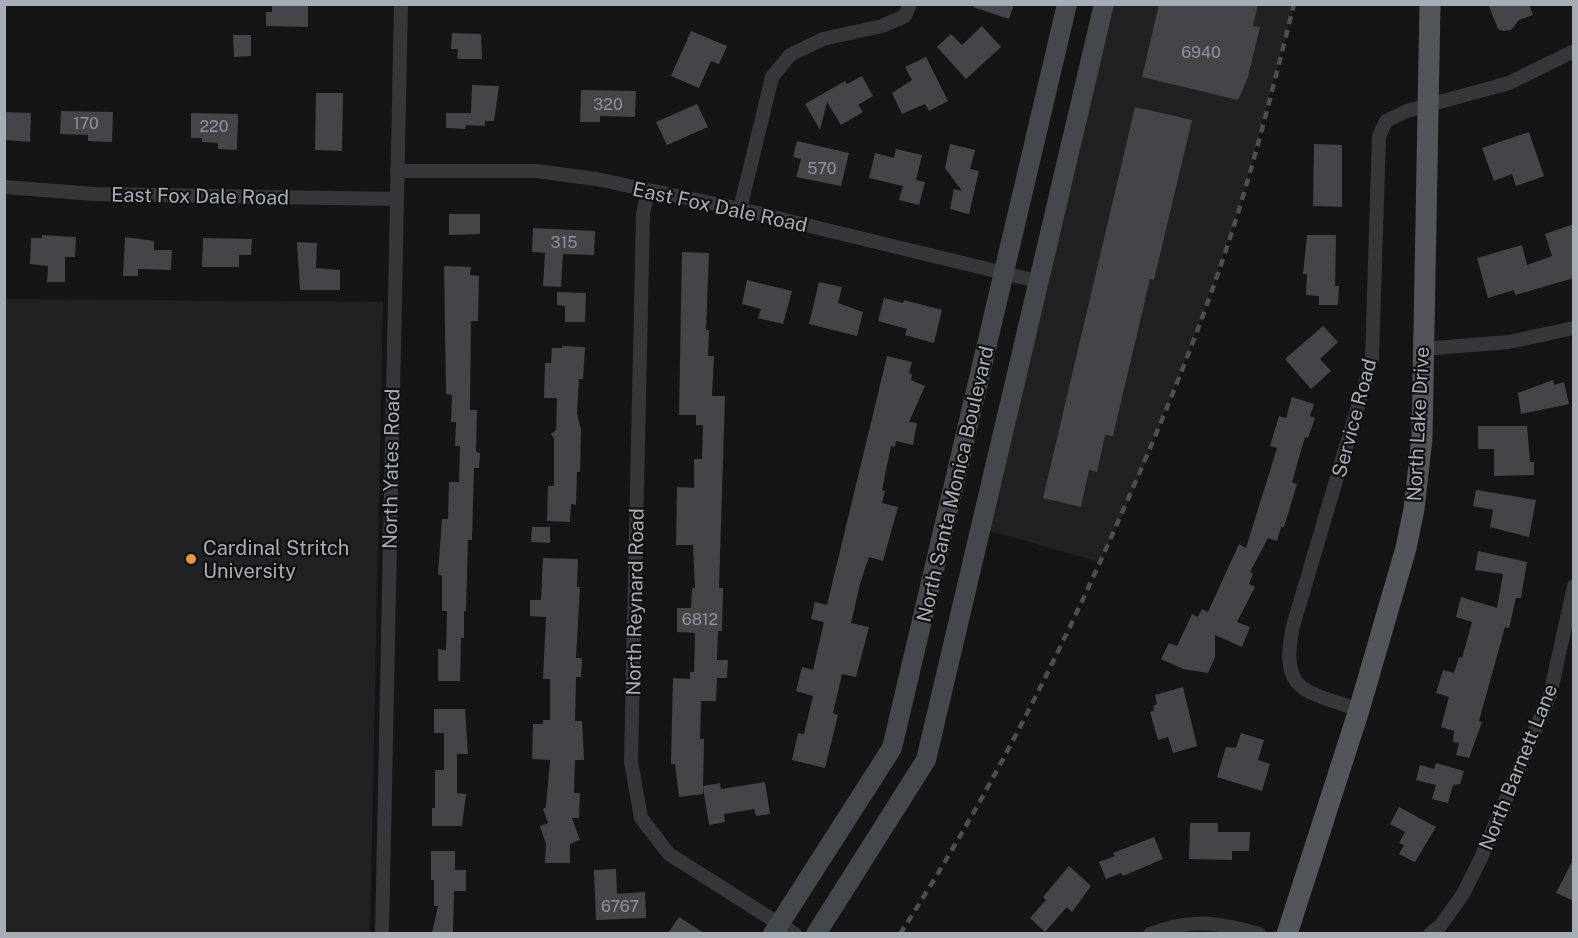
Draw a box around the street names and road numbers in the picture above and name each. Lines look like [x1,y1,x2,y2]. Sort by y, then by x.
street label: East Fox Dale Road [630,177,810,237]
street label: East Fox Dale Road [111,182,289,210]
street label: North Santa Monica Boulevard [911,344,999,624]
street label: North Lake Drive [1402,346,1434,502]
street label: Service Road [1327,356,1381,480]
street label: North Yates Road [378,389,404,549]
street label: North Reynard Road [621,508,649,696]
street label: North Barnett Lane [1474,680,1562,854]

